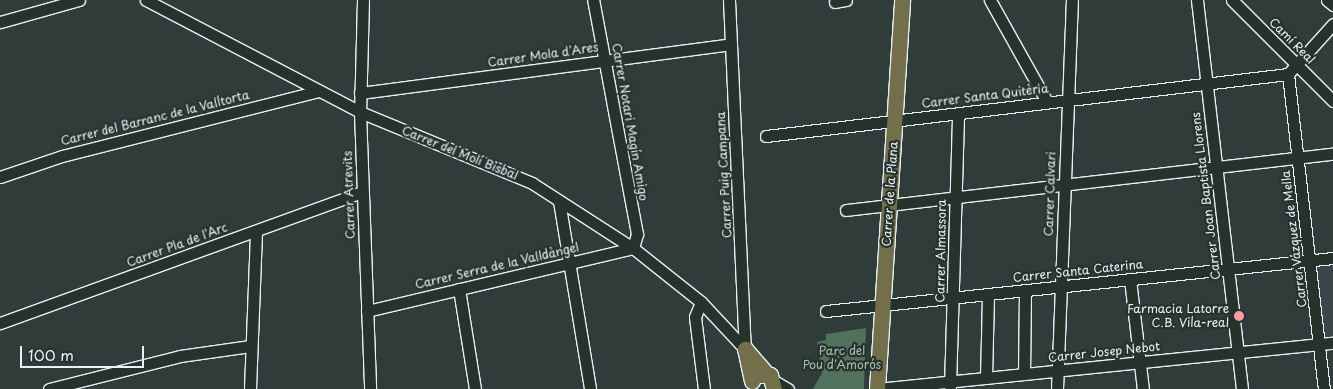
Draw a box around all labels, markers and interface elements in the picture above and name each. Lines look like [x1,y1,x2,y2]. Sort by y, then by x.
street label: Camí Real [1266,15,1318,67]
street label: Carrer Mola d'Ares [487,40,599,70]
street label: Carrer Notari Magín Amigo [609,42,651,202]
street label: Carrer Santa Quitèria [921,81,1049,111]
street label: Carrer del Barranc de la Valltorta [58,87,252,149]
street label: Carrer Puig Campana [713,111,735,239]
street label: Carrer Joan Baptista Llorens [1189,111,1223,281]
street label: Carrer del Molí Bisbal [399,123,521,183]
street label: Carrer de la Plana [879,140,901,248]
street label: Carrer Atrevits [340,150,358,240]
street label: Carrer Calvari [1041,152,1059,236]
street label: Carrer Vázquez de Mella [1278,168,1310,310]
street label: Carrer Almassora [933,199,949,303]
street label: Carrer Pla de l'Arc [124,220,230,270]
street label: Carrer Serra de la Valldàngel [413,240,581,292]
street label: Carrer Santa Caterina [1012,257,1144,285]
place label: Farmacia Latorre C.B. Vila-real [1128,302,1229,330]
marker: Farmacia Latorre C.B. Vila-real [1233,310,1245,322]
scale bar [22,336,146,368]
street label: Carrer Josep Nebot [1047,339,1161,365]
text: 100 m [28,343,74,366]
park label: Parc del Pou d'Amorós [803,344,881,372]

